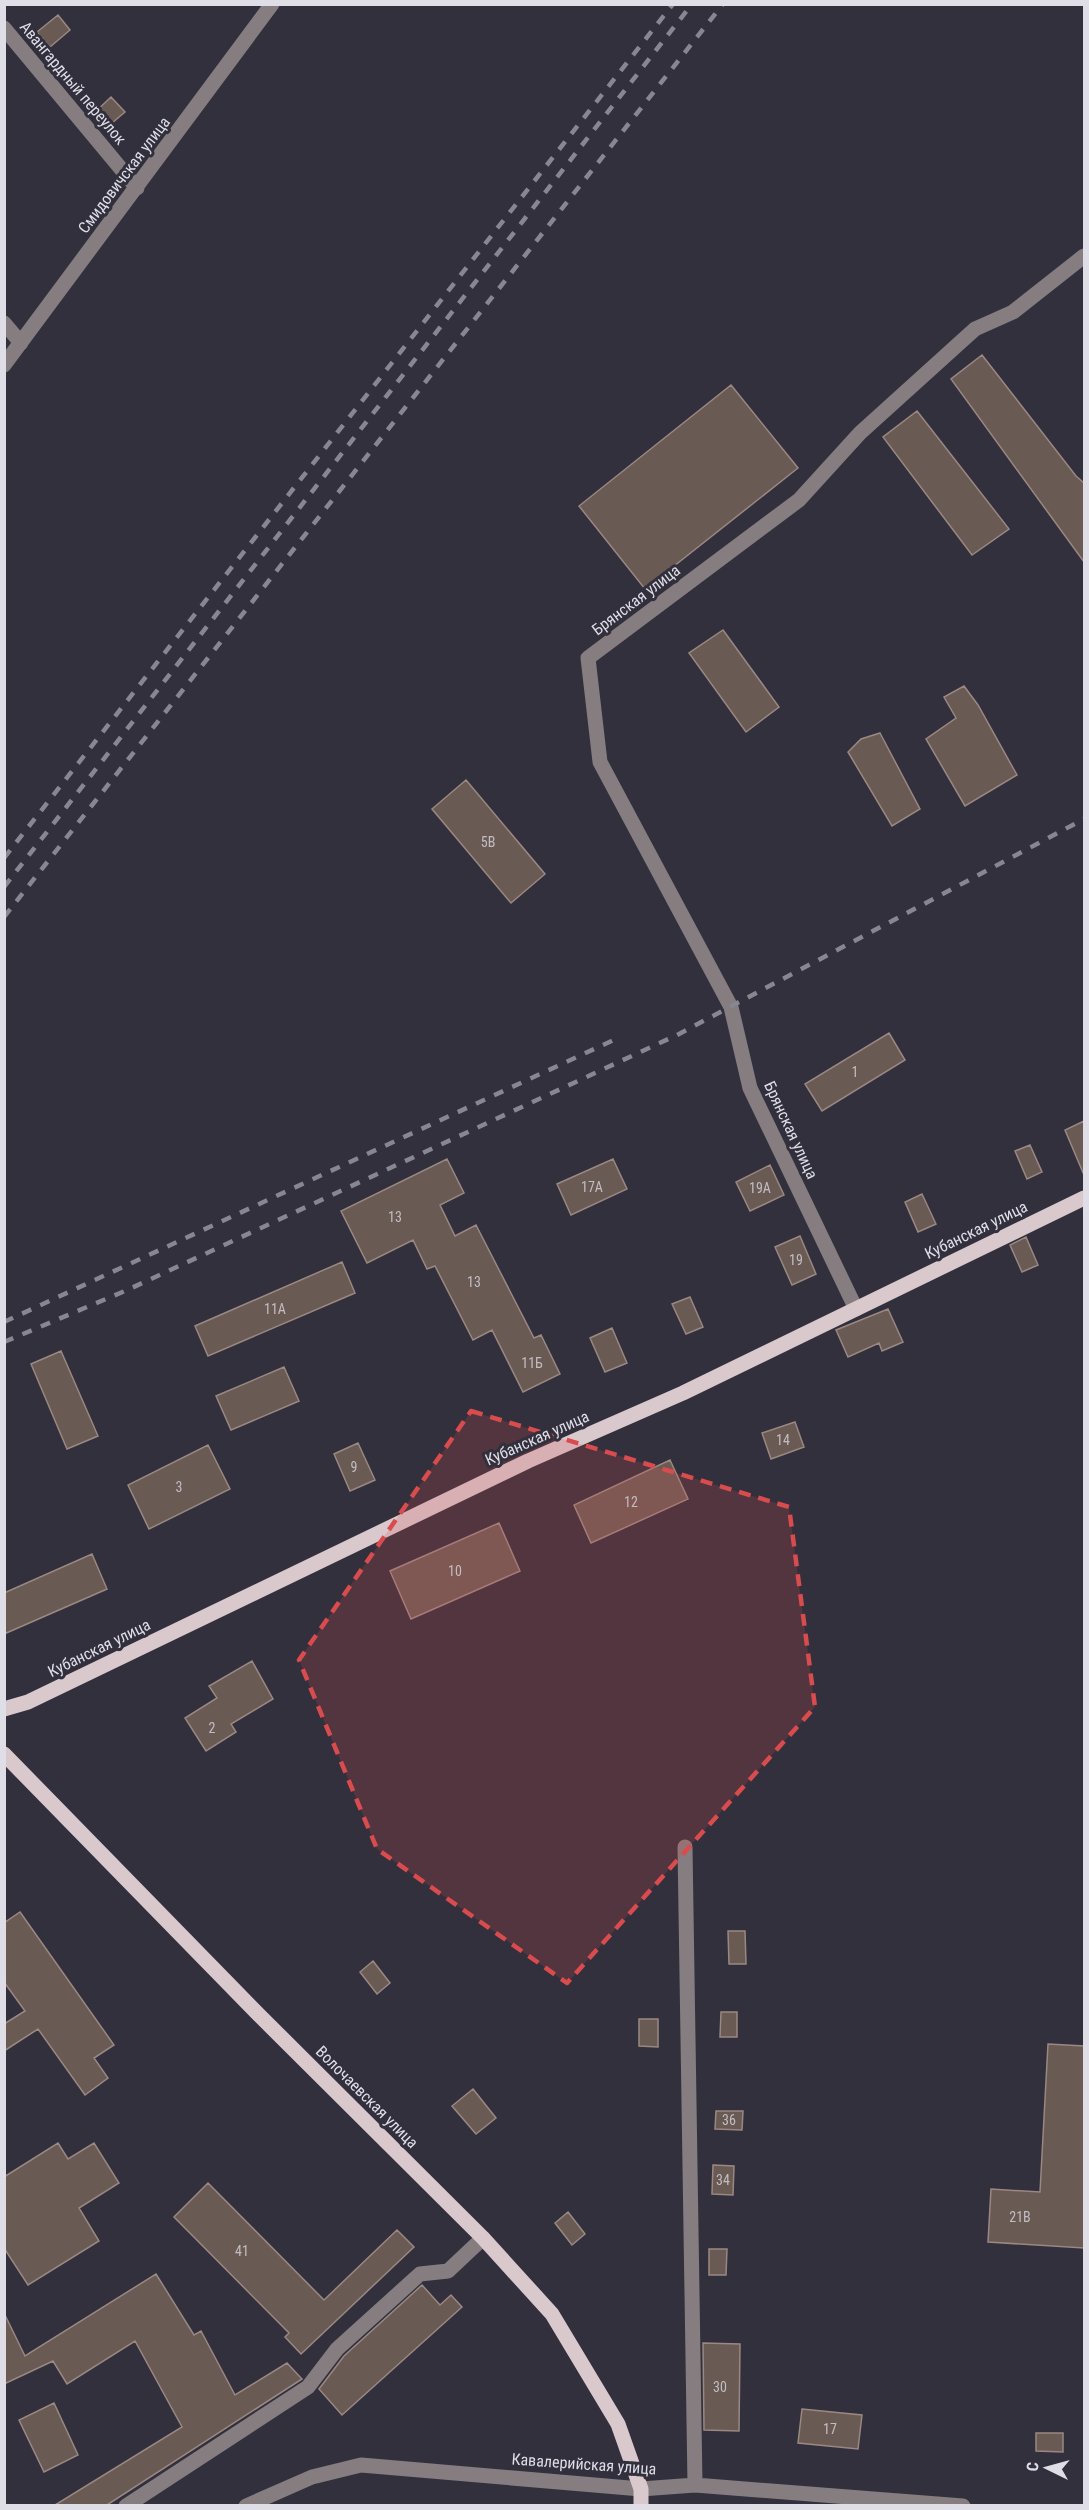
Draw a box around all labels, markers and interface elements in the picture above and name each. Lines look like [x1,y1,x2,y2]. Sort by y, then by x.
street label: Авангардный переулок [16,18,130,149]
street label: Смидовичская улица [74,113,174,237]
street label: Брянская улица [588,561,684,639]
house number: 5В [481,834,495,850]
house number: 1 [852,1064,858,1080]
street label: Брянская улица [760,1078,822,1182]
house number: 17А [581,1179,603,1195]
house number: 19А [749,1180,771,1196]
street label: Кубанская улица [922,1197,1030,1263]
house number: 13 [388,1209,402,1225]
house number: 19 [789,1252,803,1268]
house number: 13 [467,1274,481,1290]
house number: 11А [264,1301,286,1317]
house number: 11Б [521,1355,543,1371]
street label: Кубанская улица [482,1407,592,1469]
house number: 14 [776,1432,790,1448]
house number: 9 [351,1459,357,1475]
house number: 3 [176,1479,182,1495]
house number: 12 [624,1494,638,1510]
house number: 10 [448,1563,462,1579]
street label: Кубанская улица [45,1615,153,1681]
house number: 2 [209,1720,216,1736]
street label: Волочаевская улица [312,2042,422,2152]
house number: 36 [722,2112,736,2128]
house number: 34 [716,2172,730,2188]
house number: 21В [1009,2209,1031,2225]
house number: 41 [235,2243,249,2259]
house number: 30 [713,2379,727,2395]
house number: 17 [823,2421,837,2437]
north arrow [1017,2438,1077,2498]
street label: Кавалерийская улица [511,2449,657,2479]
text: С [1023,2461,1042,2472]

